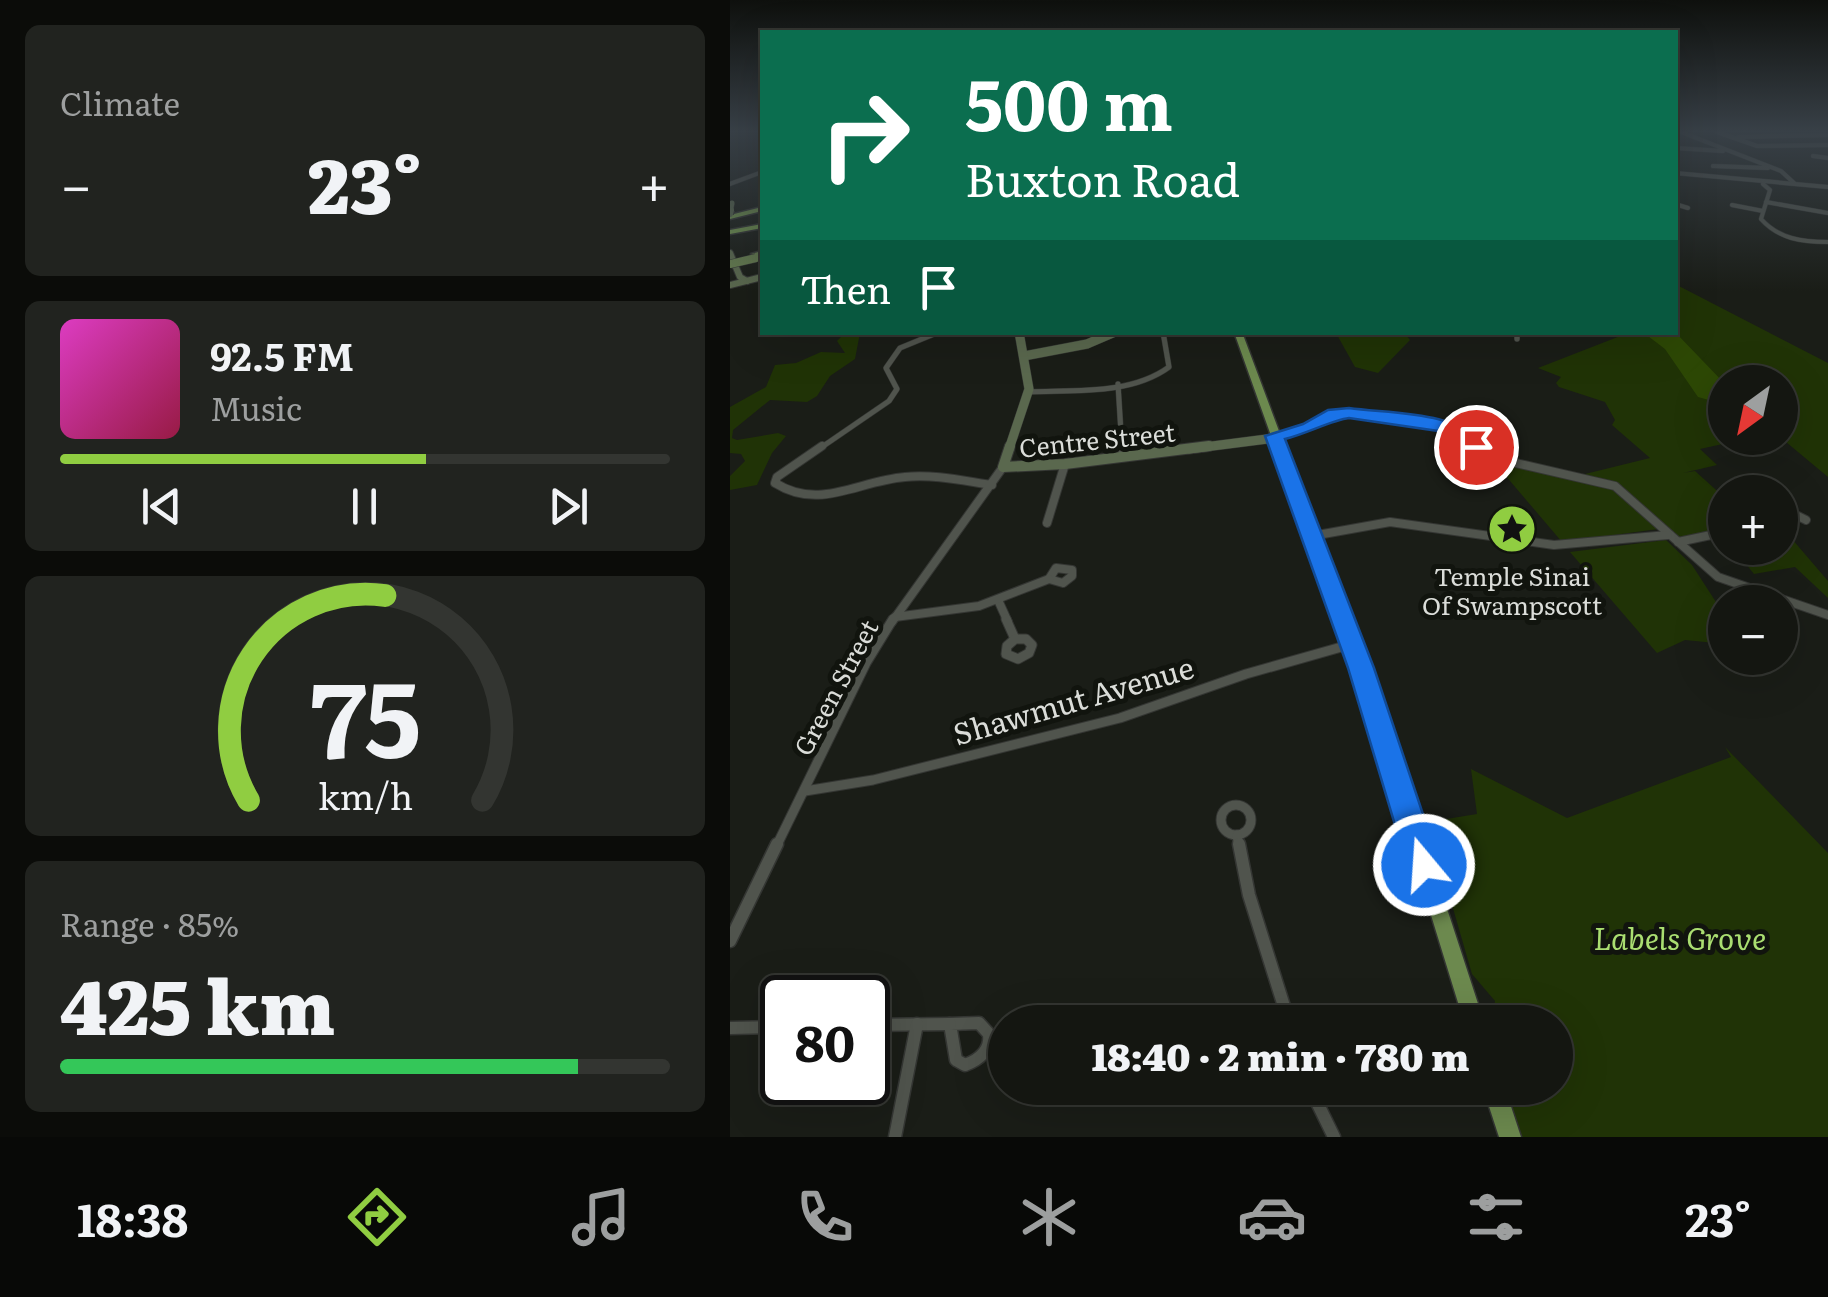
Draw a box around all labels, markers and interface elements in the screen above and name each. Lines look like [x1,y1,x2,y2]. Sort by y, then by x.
text: 500 m [965,49,1173,153]
icon: right [800,70,930,200]
text: Climate [60,78,180,126]
text: 23° [308,126,422,237]
text: − [60,141,92,223]
text: + [638,141,670,223]
text: Buxton Road [965,144,1240,211]
text: Then [800,259,891,316]
icon: arrive [911,260,966,315]
text: 92.5 FM [210,326,354,383]
north arrow [1708,365,1798,455]
map controls [1708,365,1798,675]
text: Music [210,383,302,431]
pin [1434,405,1519,490]
street label: Centre Street [1017,412,1177,466]
icon: arrive [1449,420,1504,475]
button: + [1708,475,1798,565]
icon: previous [134,479,189,534]
icon: pause [337,479,392,534]
icon: next [541,479,596,534]
place icon: Temple Sinai Of Swampscott [1486,503,1538,555]
place label: Temple Sinai Of Swampscott [1422,557,1602,623]
button: − [1708,585,1798,675]
street label: Green Street [784,612,886,762]
text: 75 [309,636,421,790]
street label: Shawmut Avenue [947,644,1199,754]
text: km/h [317,768,413,821]
position arrow [1372,813,1476,917]
text: Range · 85% [60,899,239,947]
park label: Labels Grove [1594,915,1766,959]
text: 425 km [60,947,335,1058]
speed limit sign: 80 [760,975,890,1105]
text: 18:40 · 2 min · 780 m [1091,1026,1470,1083]
icon: directions [342,1182,412,1252]
icon: music [566,1182,636,1252]
icon: phone [790,1182,860,1252]
icon: climate [1014,1182,1084,1252]
icon: car [1237,1182,1307,1252]
icon: filters [1461,1182,1531,1252]
text: 18:38 [77,1184,188,1251]
text: 23° [1685,1184,1751,1251]

